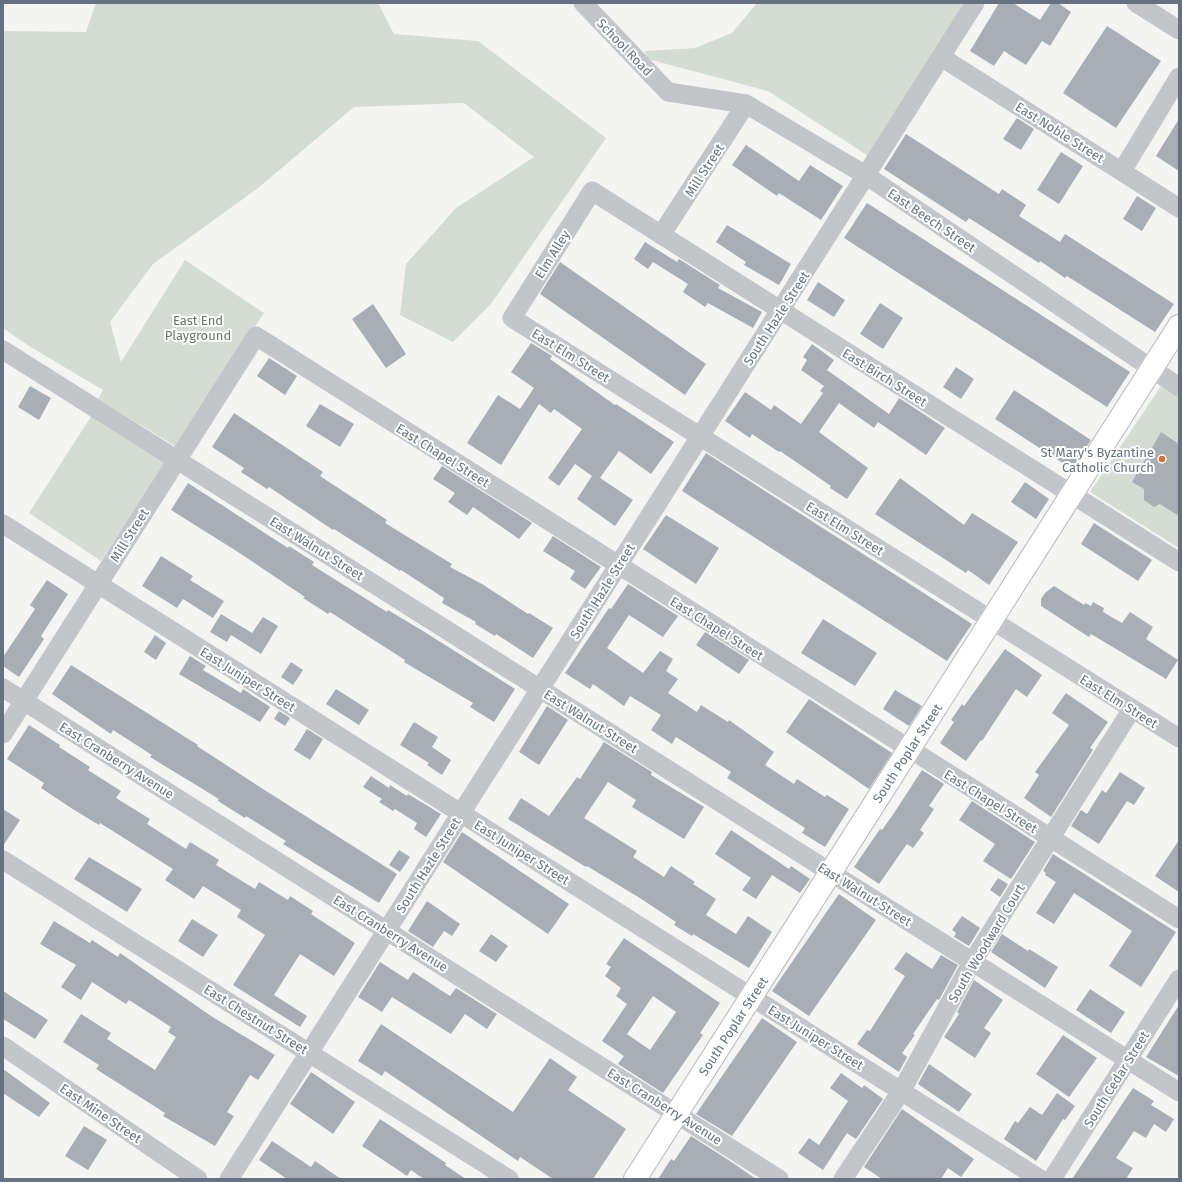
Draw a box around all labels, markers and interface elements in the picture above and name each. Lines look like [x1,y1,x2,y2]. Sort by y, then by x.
street label: School Road [594,16,656,79]
street label: East Noble Street [1013,99,1107,166]
street label: Mill Street [682,141,727,200]
street label: East Beech Street [885,186,979,255]
street label: Elm Alley [532,227,573,281]
street label: South Hazle Street [740,268,813,368]
park label: East End Playground [165,313,231,343]
street label: East Elm Street [529,326,612,385]
street label: East Birch Street [840,345,930,410]
street label: East Chapel Street [393,421,492,490]
place label: St Mary's Byzantine Catholic Church [1040,445,1154,475]
marker: St Mary's Byzantine Catholic Church [1157,454,1167,464]
street label: East Elm Street [803,499,886,558]
street label: Mill Street [107,506,152,565]
street label: East Walnut Street [267,514,367,583]
street label: South Hazle Street [567,541,638,642]
street label: East Chapel Street [667,594,766,663]
street label: East Juniper Street [197,644,298,715]
street label: East Elm Street [1077,672,1160,731]
street label: East Walnut Street [541,687,641,756]
street label: South Poplar Street [870,701,945,806]
street label: East Cranberry Avenue [57,719,177,802]
street label: East Chapel Street [941,767,1040,836]
street label: South Hazle Street [393,815,464,916]
street label: East Juniper Street [471,817,572,888]
street label: East Walnut Street [815,860,915,929]
street label: South Woodward Court [945,881,1028,1005]
street label: East Cranberry Avenue [331,892,451,975]
street label: South Poplar Street [696,974,771,1079]
street label: East Chestnut Street [201,981,310,1058]
street label: East Juniper Street [765,1002,866,1073]
street label: South Cedar Street [1081,1028,1152,1130]
street label: East Cranberry Avenue [605,1065,725,1148]
street label: East Mine Street [57,1081,145,1146]

